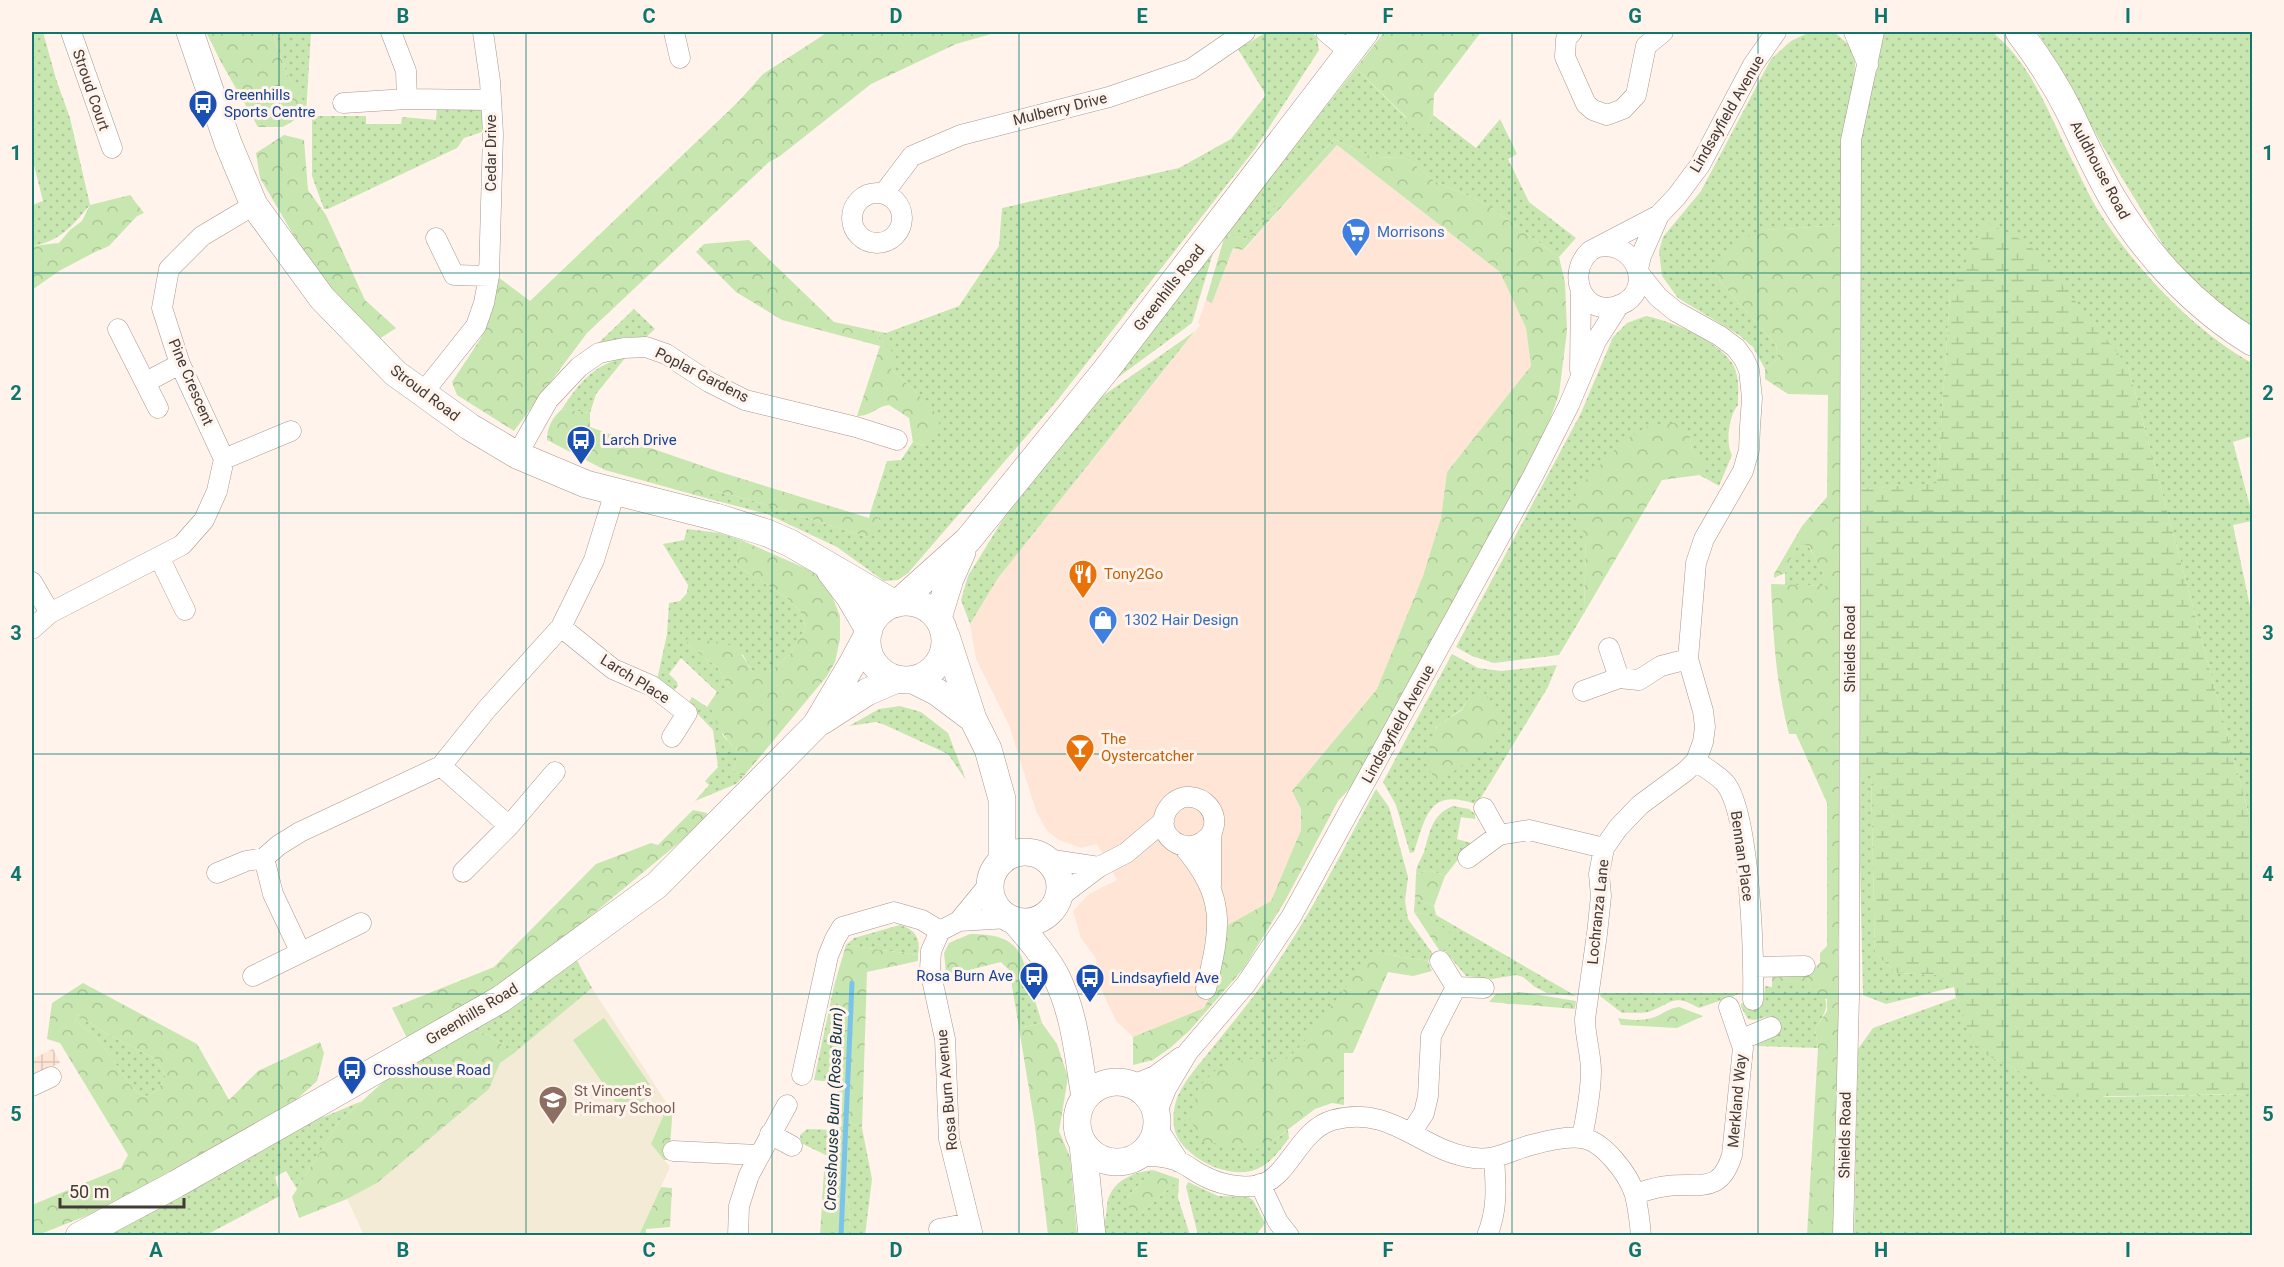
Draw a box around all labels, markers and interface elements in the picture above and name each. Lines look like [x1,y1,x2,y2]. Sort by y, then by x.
text: A [149,4,163,28]
text: B [397,4,409,28]
text: C [642,4,656,28]
text: D [890,4,903,28]
text: E [1136,4,1148,28]
text: F [1383,4,1394,28]
text: G [1628,4,1642,28]
text: H [1874,4,1888,28]
text: I [2125,4,2131,28]
street label: Stroud Court [69,47,113,133]
street label: Lindsayfield Avenue [1686,52,1768,176]
place label: Greenhills Sports Centre [224,86,316,121]
bus stop icon: Greenhills Sports Centre [187,88,219,130]
street label: Mulberry Drive [1011,89,1109,129]
street label: Cedar Drive [482,115,500,191]
street label: Auldhouse Road [2066,118,2134,222]
text: 1 [10,141,22,165]
text: 1 [2262,141,2274,165]
supermarket icon: Morrisons [1340,216,1372,258]
place label: Morrisons [1377,223,1445,241]
street label: Greenhills Road [1130,241,1208,335]
street label: Pine Crescent [165,336,217,428]
street label: Poplar Gardens [652,344,752,406]
street label: Stroud Road [387,361,463,425]
text: 2 [10,381,22,405]
text: 2 [2262,381,2274,405]
bus stop icon: Larch Drive [565,424,597,466]
place label: Larch Drive [602,431,677,449]
restaurant icon: Tony2Go [1067,558,1099,600]
place label: Tony2Go [1104,565,1163,583]
shop icon: 1302 Hair Design [1087,604,1119,646]
street label: Shields Road [1841,606,1859,692]
place label: 1302 Hair Design [1124,611,1239,629]
text: 3 [10,621,22,645]
text: 3 [2262,621,2274,645]
street label: Larch Place [597,651,673,707]
street label: Lindsayfield Avenue [1358,662,1438,786]
place label: The Oystercatcher [1101,730,1194,765]
bar icon: The Oystercatcher [1064,732,1096,774]
street label: Bennan Place [1727,810,1757,902]
street label: Lochranza Lane [1584,858,1612,966]
text: 4 [10,862,22,886]
text: 4 [2262,862,2274,886]
bus stop icon: Rosa Burn Ave [1018,960,1050,1002]
bus stop icon: Lindsayfield Ave [1074,962,1106,1004]
place label: Rosa Burn Ave [916,967,1013,985]
place label: Lindsayfield Ave [1111,969,1219,987]
street label: Greenhills Road [423,979,521,1049]
water label: Crosshouse Burn (Rosa Burn) [820,1007,847,1211]
street label: Rosa Burn Avenue [933,1029,961,1151]
street label: Merkland Way [1724,1053,1750,1149]
bus stop icon: Crosshouse Road [336,1054,368,1096]
place label: Crosshouse Road [373,1061,491,1079]
place label: St Vincent's Primary School [574,1082,675,1117]
school or university icon: St Vincent's Primary School [537,1084,569,1126]
street label: Shields Road [1835,1091,1855,1179]
text: 5 [10,1102,22,1126]
text: 5 [2262,1102,2274,1126]
scale bar [60,1171,184,1209]
text: 50 m [69,1181,109,1202]
text: A [149,1238,163,1262]
text: B [397,1238,409,1262]
text: C [642,1238,656,1262]
text: D [890,1238,903,1262]
text: E [1136,1238,1148,1262]
text: F [1383,1238,1394,1262]
text: G [1628,1238,1642,1262]
text: H [1874,1238,1888,1262]
text: I [2125,1238,2131,1262]

